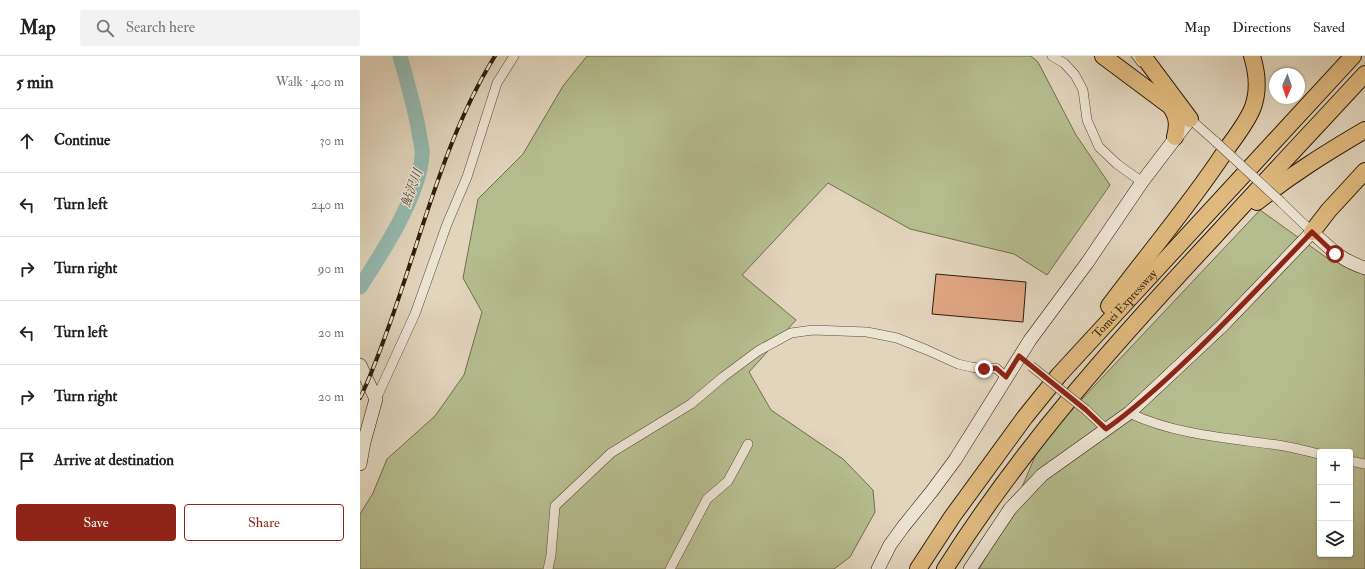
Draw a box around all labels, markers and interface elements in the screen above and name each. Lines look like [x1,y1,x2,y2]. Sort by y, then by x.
search box [80,10,360,46]
text: Map [20,16,56,40]
icon: search [94,17,116,39]
text: Search here [126,18,195,37]
text: Map [1184,19,1210,36]
text: Directions [1232,19,1291,36]
text: Saved [1313,19,1345,36]
north arrow [1269,68,1305,104]
text: 5 min [16,72,54,93]
text: Walk · 400 m [276,74,344,90]
icon: ahead [16,130,38,152]
text: Continue [54,131,110,150]
text: 30 m [320,133,344,149]
water label: 鮎沢川 [398,165,427,209]
icon: left [16,194,38,216]
text: Turn left [54,195,108,214]
text: 240 m [311,197,344,213]
route start [1326,245,1344,263]
icon: right [16,258,38,280]
text: Turn right [54,259,117,278]
text: 90 m [318,261,344,277]
street label: Tomei Expressway [1089,266,1161,341]
icon: left [16,322,38,344]
text: Turn left [54,323,108,342]
text: 20 m [318,325,344,341]
route end [975,360,993,378]
icon: right [16,386,38,408]
text: Turn right [54,387,117,406]
text: 20 m [318,389,344,405]
map controls [1317,449,1353,557]
button: + [1317,449,1353,485]
icon: arrive [16,450,38,472]
text: Arrive at destination [54,451,174,470]
button: − [1317,485,1353,521]
button: Save [16,504,176,541]
button: Share [184,504,344,541]
button: layers [1317,521,1353,557]

